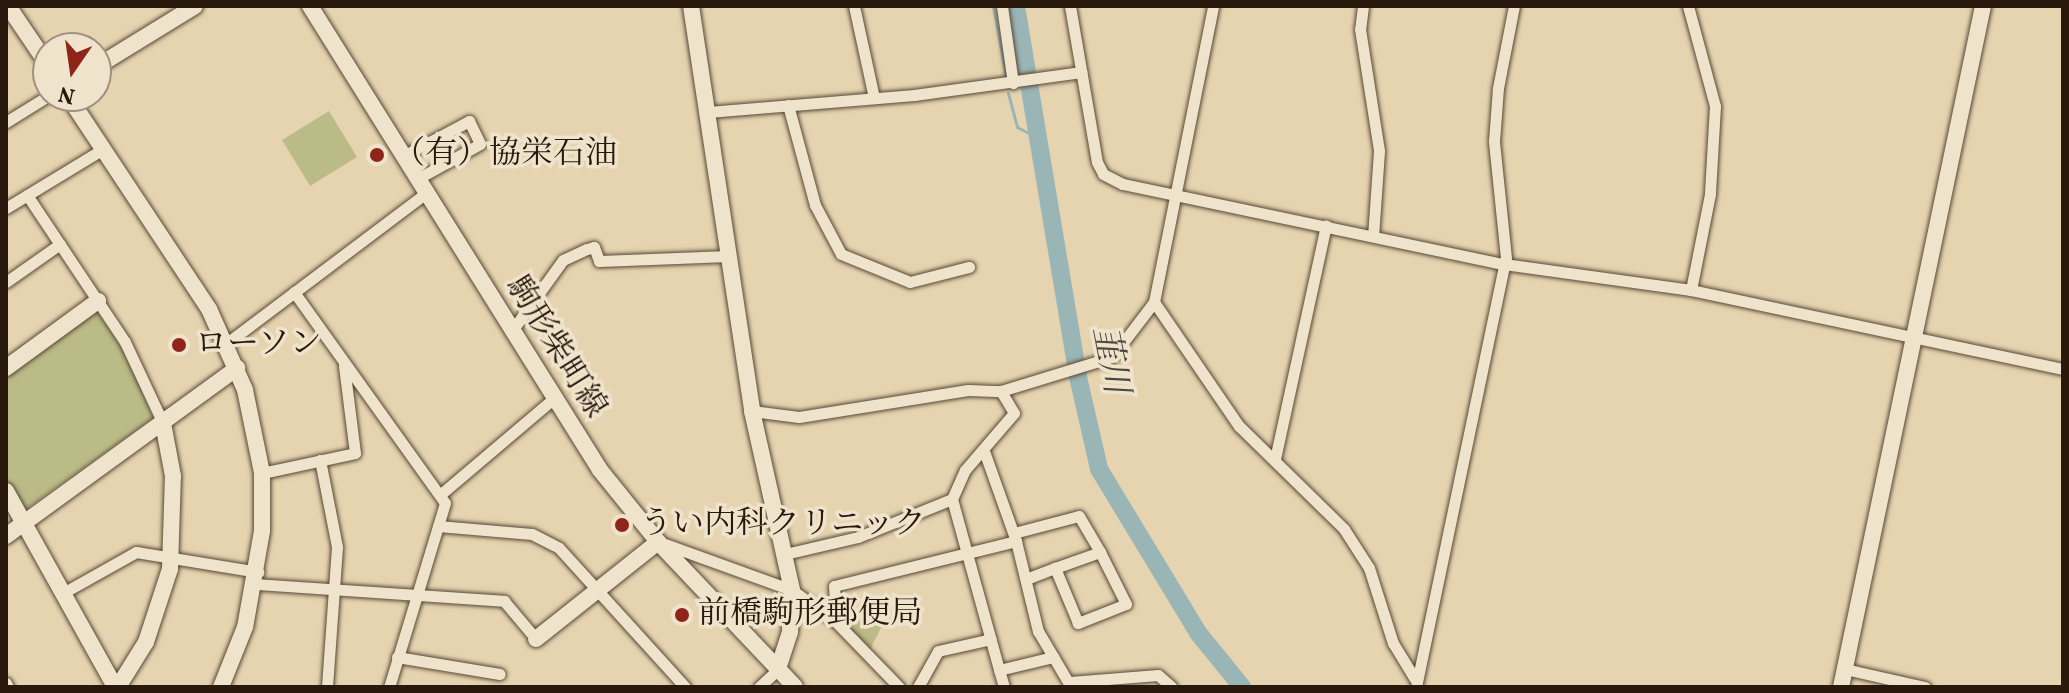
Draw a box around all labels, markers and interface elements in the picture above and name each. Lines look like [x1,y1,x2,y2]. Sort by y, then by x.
north arrow [32,32,112,112]
text: N [56,77,78,111]
place label: （有）協栄石油 [393,136,617,174]
marker: （有）協栄石油 [368,146,386,164]
street label: 駒形柴町線 [496,270,614,426]
water label: 韮川 [1082,323,1136,397]
place label: ローソン [195,326,323,364]
marker: ローソン [170,336,188,354]
place label: うい内科クリニック [640,506,928,544]
marker: うい内科クリニック [611,514,633,536]
place label: 前橋駒形郵便局 [698,596,922,634]
marker: 前橋駒形郵便局 [673,606,691,624]

